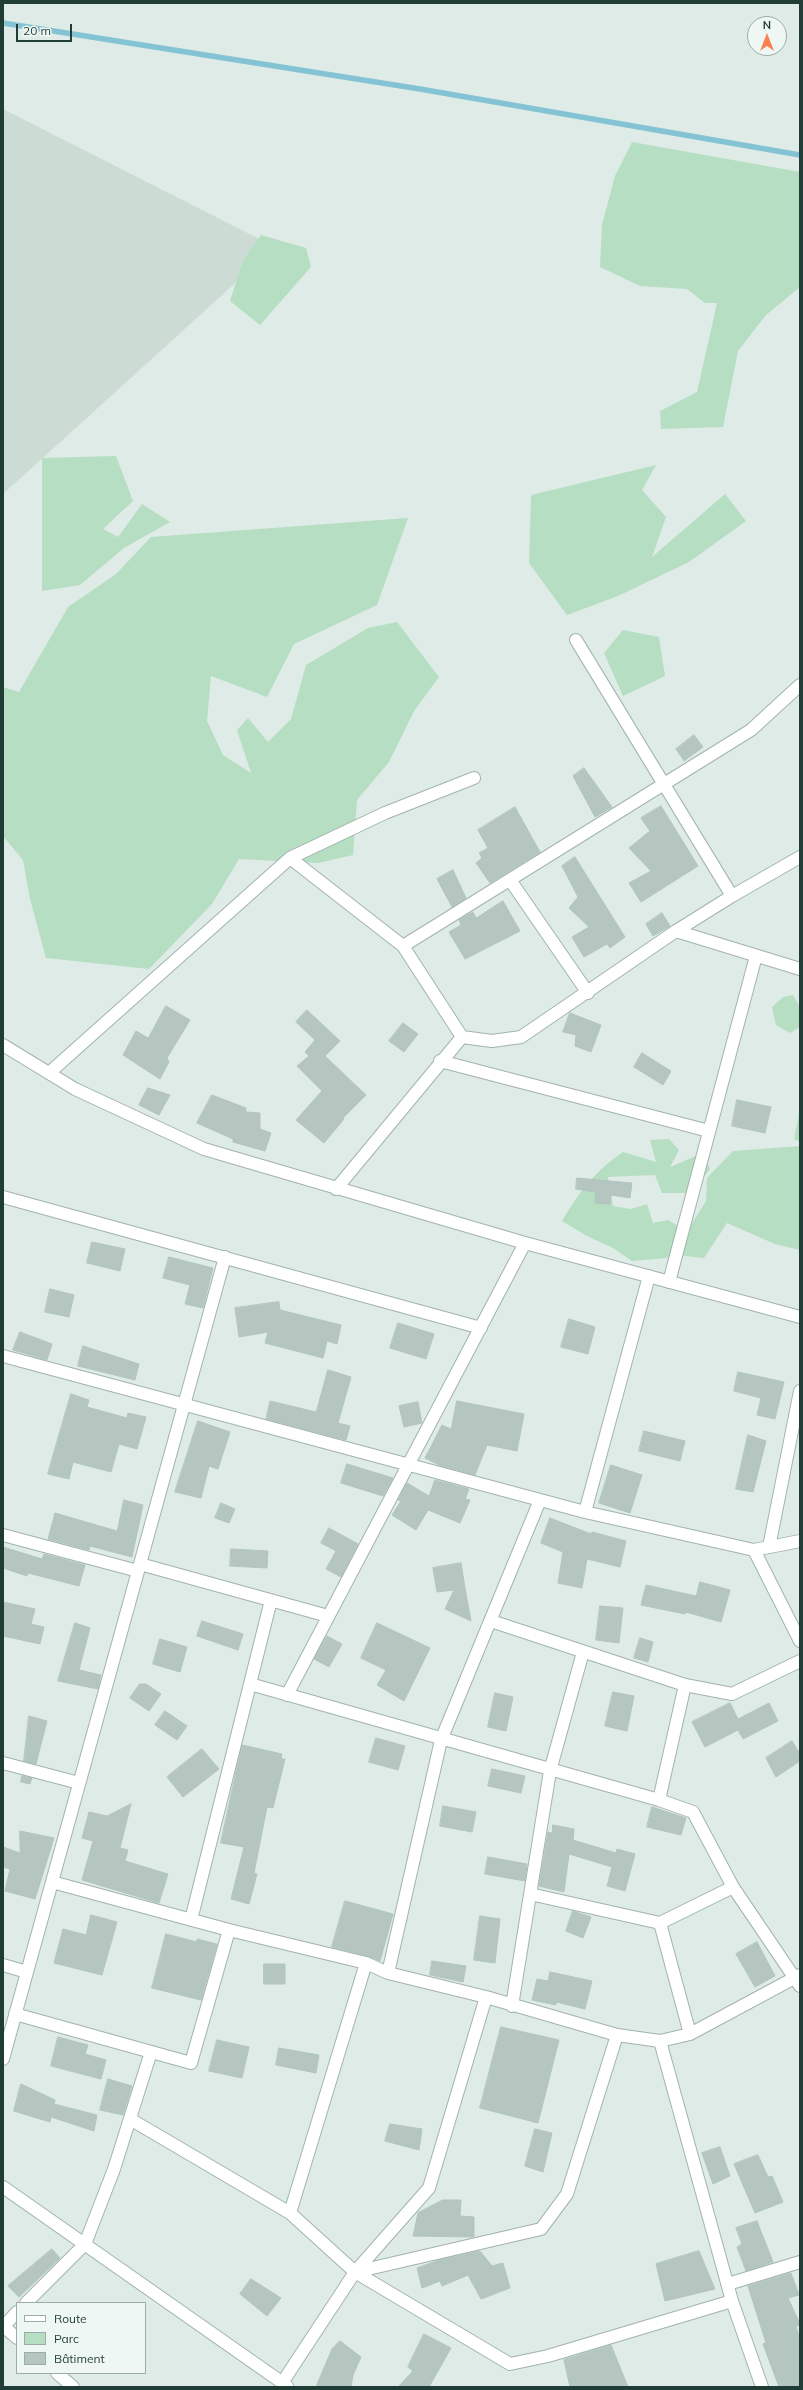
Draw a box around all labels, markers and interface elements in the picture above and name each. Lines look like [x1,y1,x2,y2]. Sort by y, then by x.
scale bar [18,16,74,42]
north arrow [747,16,787,56]
text: N [763,18,771,32]
text: 20 m [23,23,51,38]
legend [16,2302,146,2374]
text: Route [54,2311,87,2326]
text: Parc [54,2331,79,2346]
text: Bâtiment [54,2351,105,2366]

